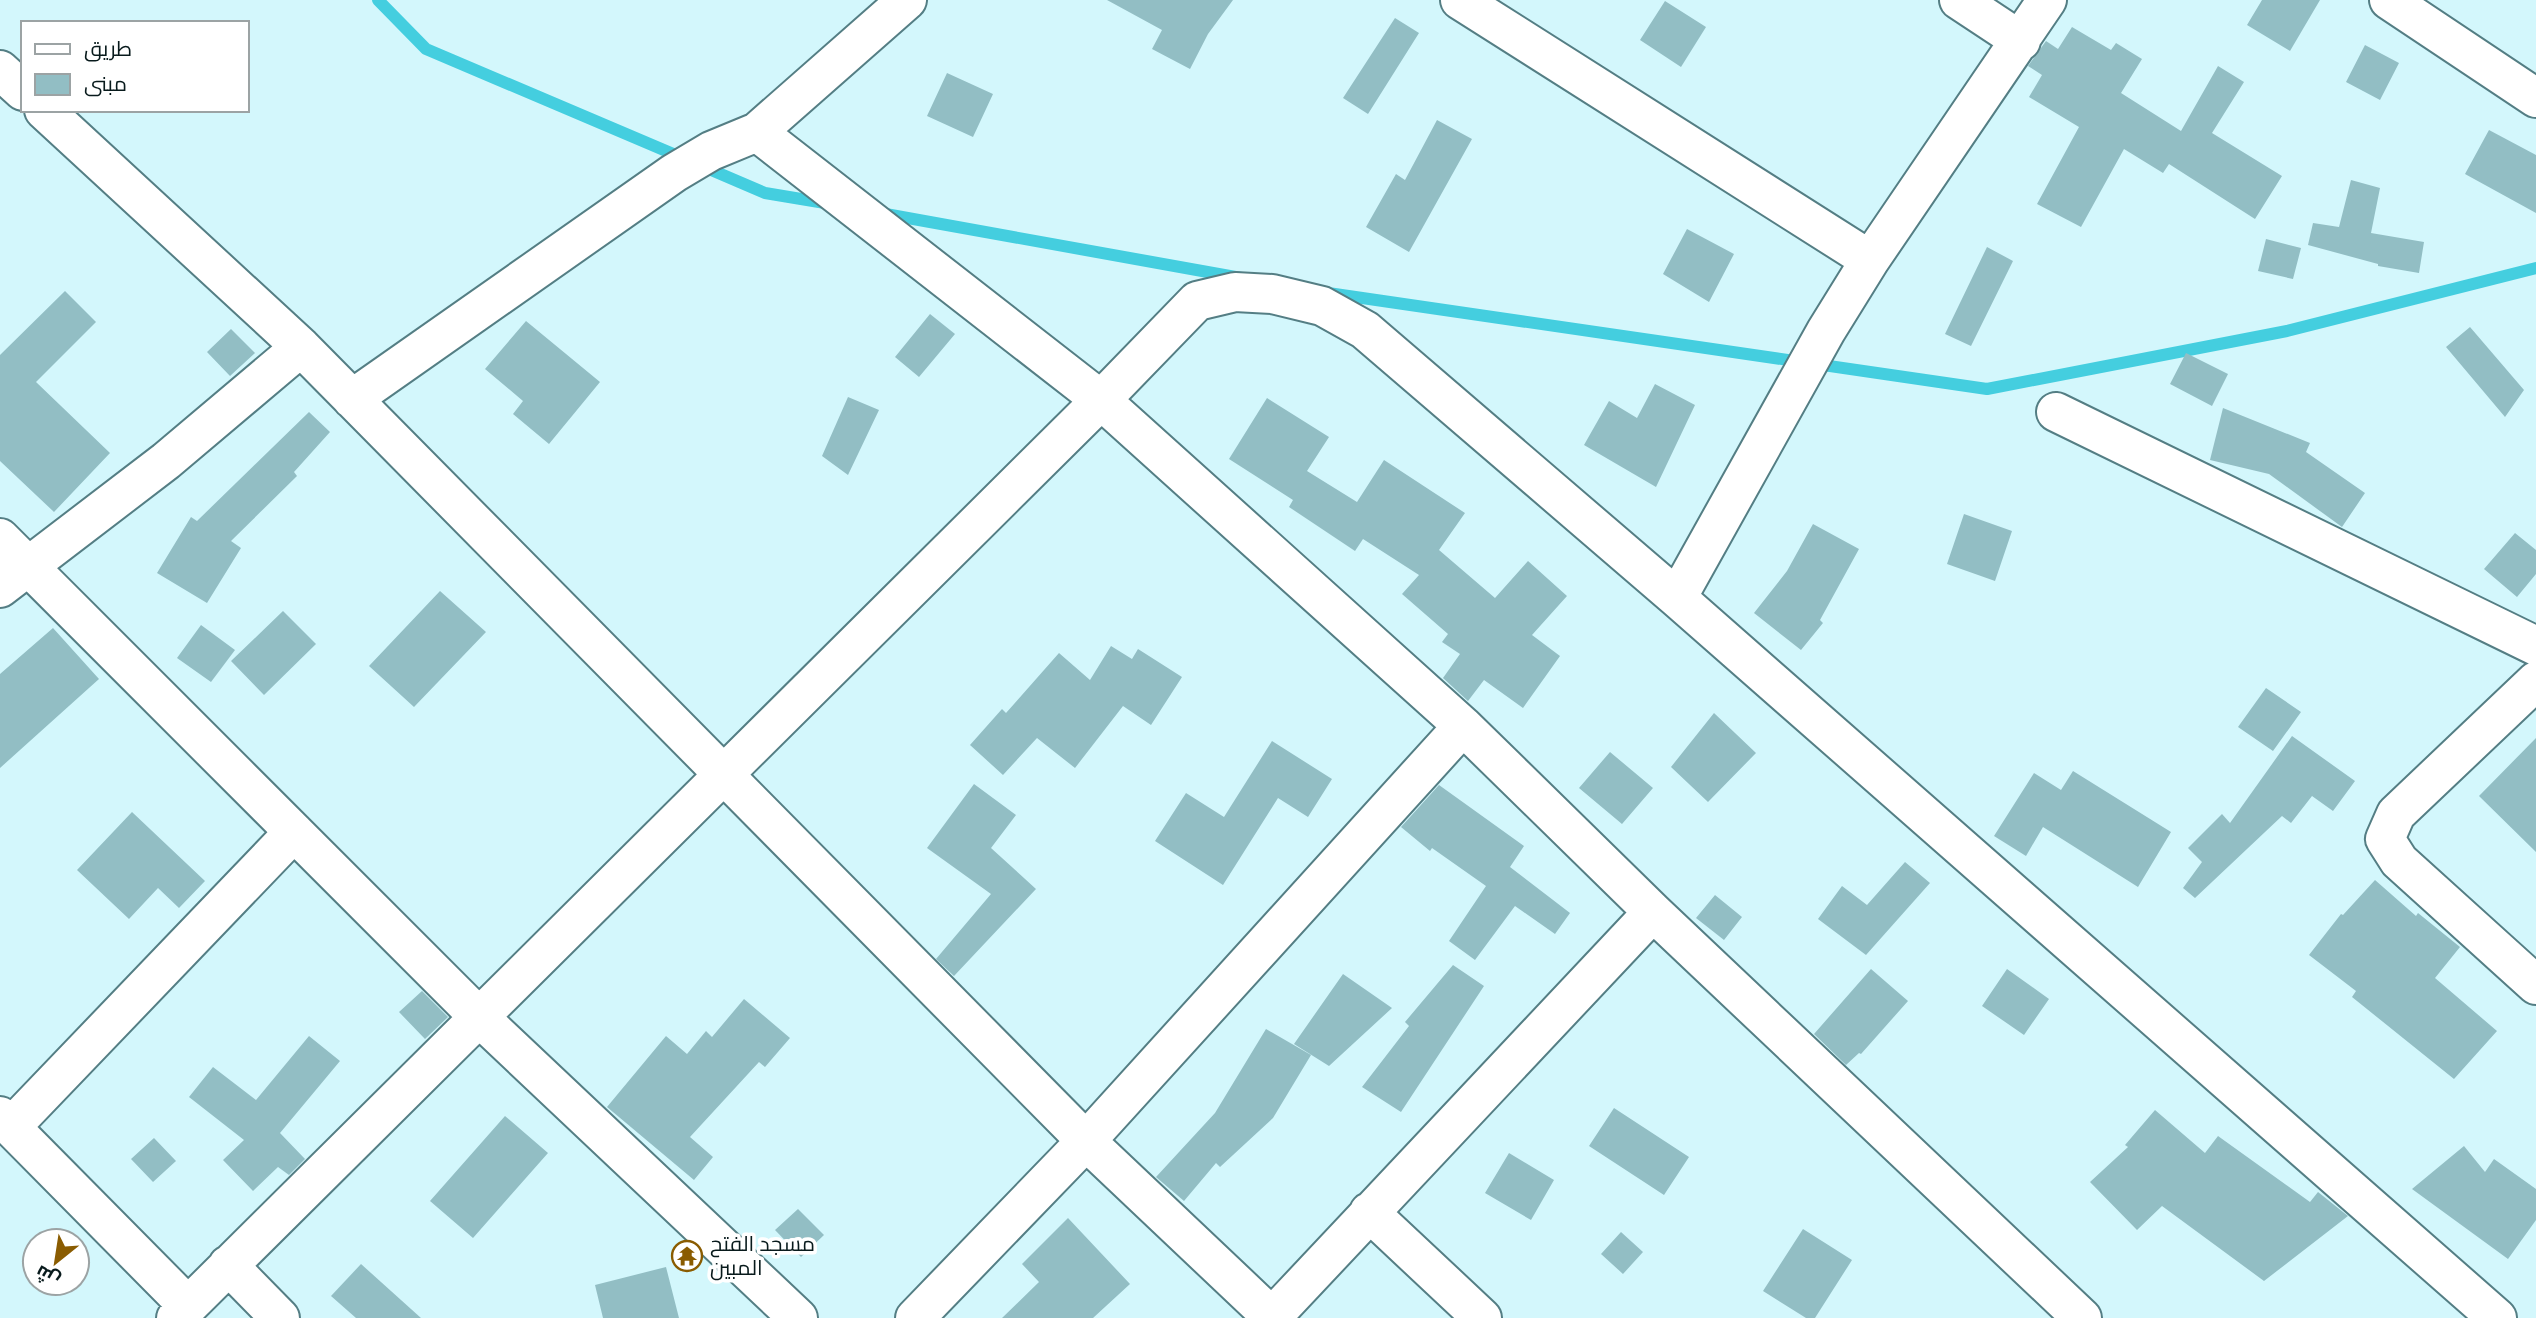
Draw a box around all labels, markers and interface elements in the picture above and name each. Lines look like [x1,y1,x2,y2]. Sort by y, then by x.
legend [21,21,248,112]
text: طريق [84,35,132,63]
text: مبنى [84,70,127,98]
north arrow [21,1227,91,1297]
place label: مسجد الفتح المبين [710,1230,815,1282]
temple icon: مسجد الفتح المبين [670,1239,704,1273]
text: ش [31,1259,65,1293]

